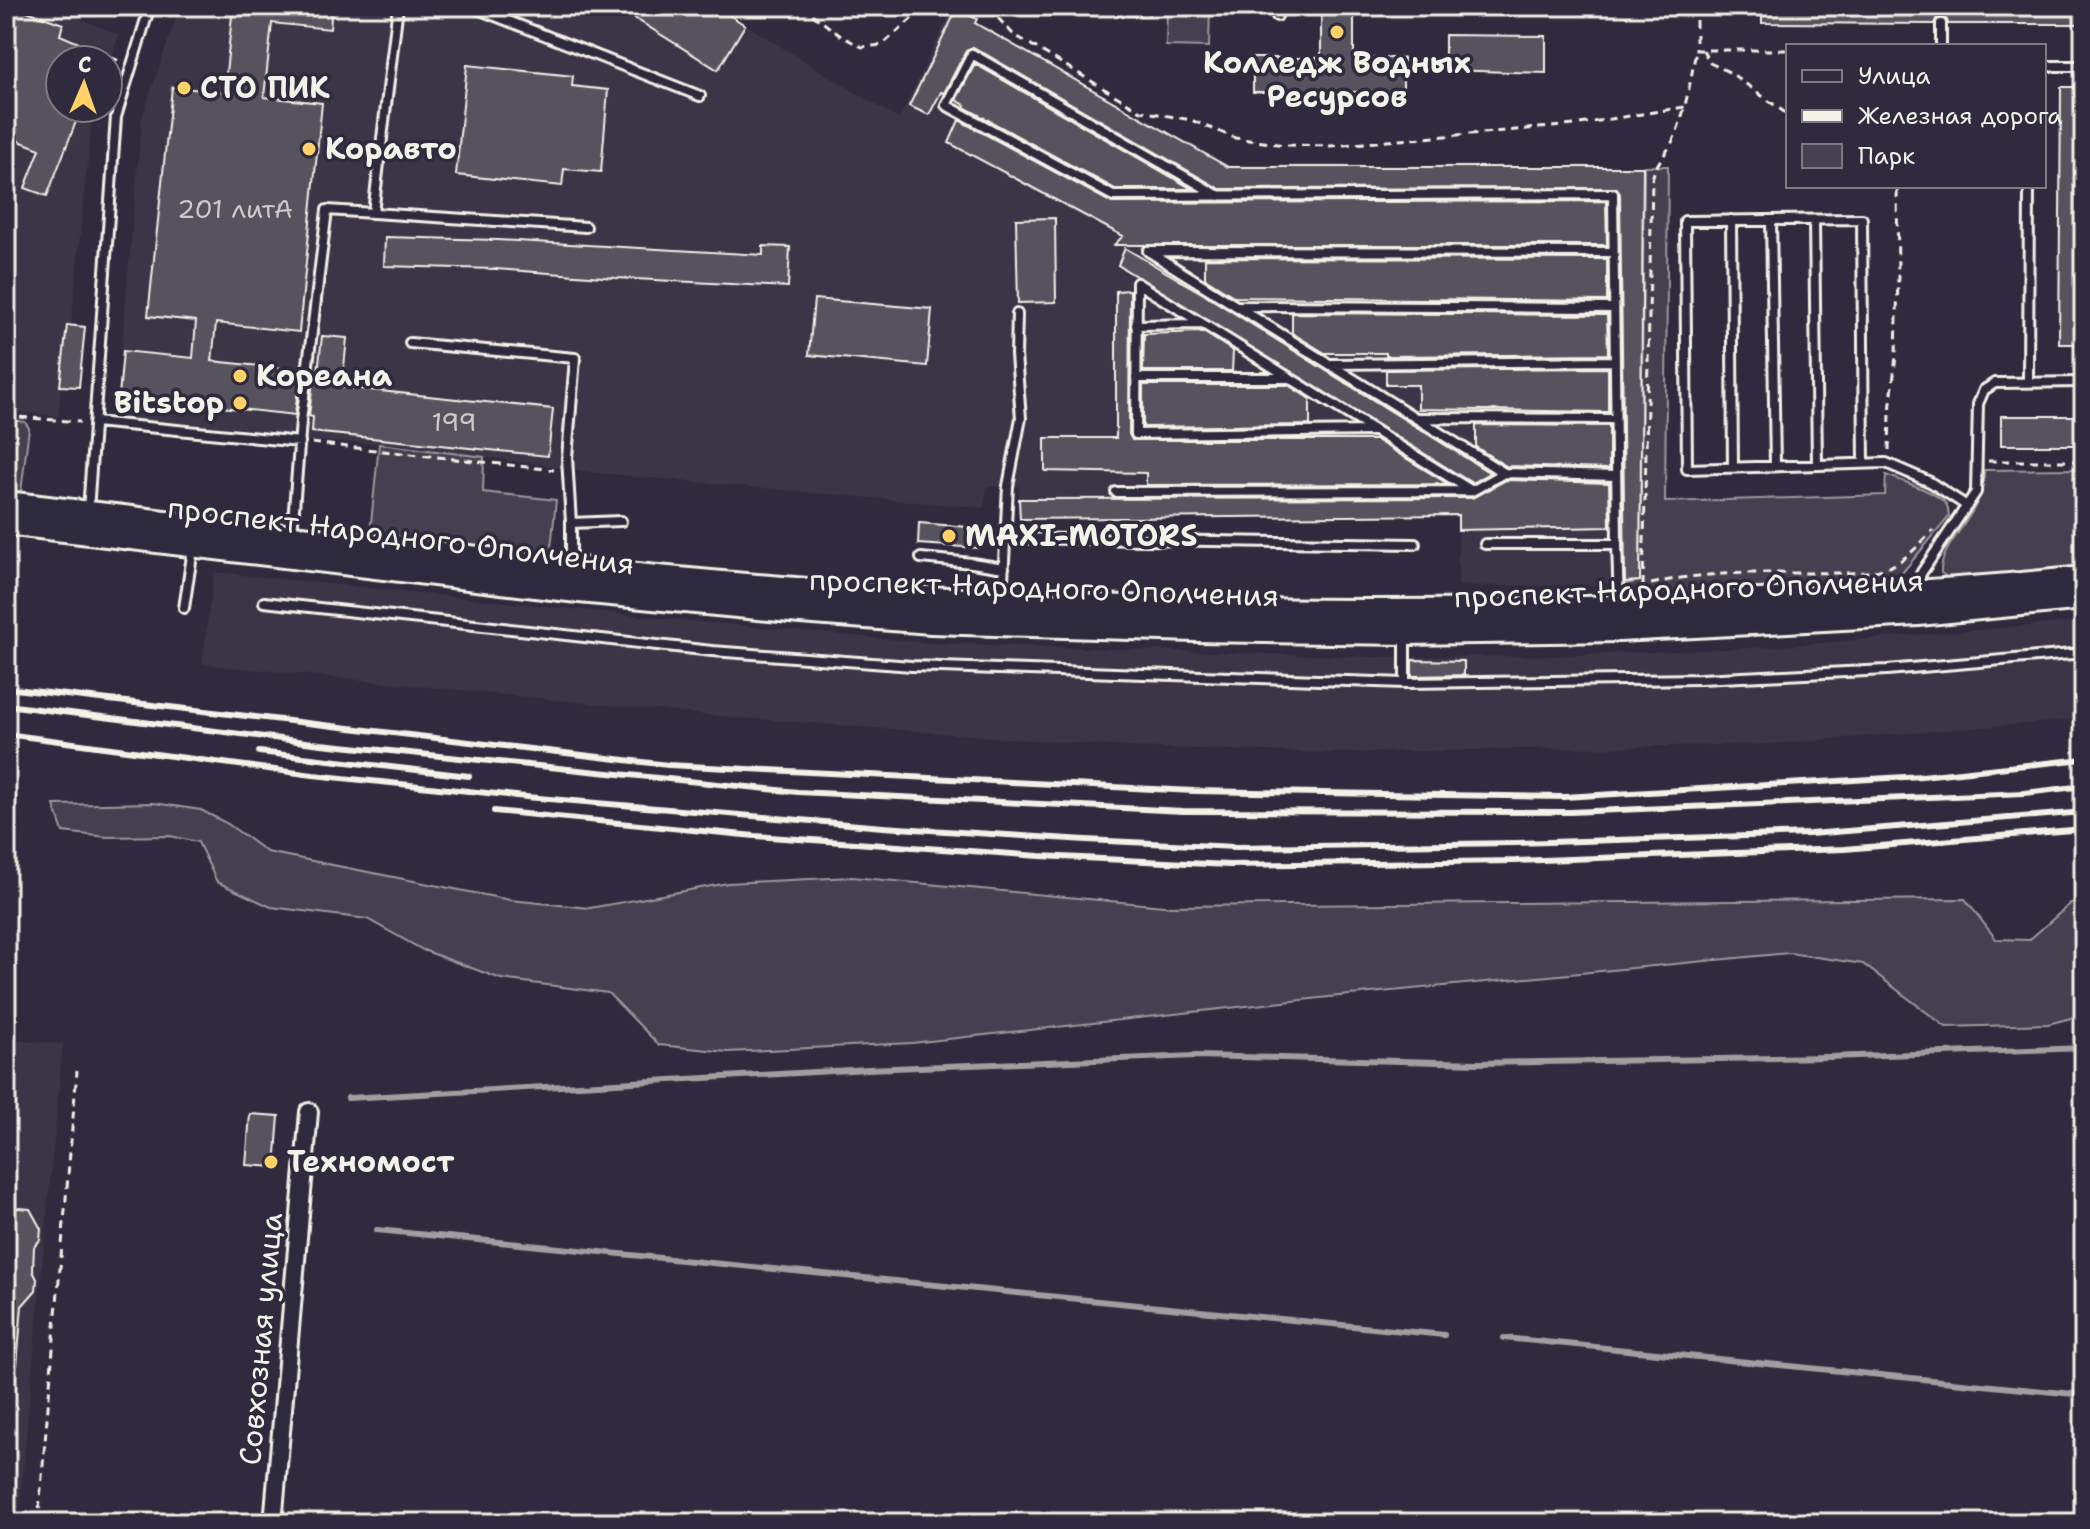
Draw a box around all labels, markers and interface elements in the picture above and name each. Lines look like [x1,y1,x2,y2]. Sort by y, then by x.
marker: Колледж Водных Ресурсов [1328,23,1346,41]
place label: Колледж Водных Ресурсов [1203,42,1471,117]
north arrow [44,44,124,124]
legend [1786,44,2046,188]
text: С [77,50,92,79]
text: Улица [1858,60,1931,92]
place label: СТО ПИК [200,67,330,108]
marker: СТО ПИК [175,79,193,97]
text: Железная дорога [1858,100,2062,132]
place label: Коравто [325,128,457,169]
marker: Коравто [300,140,318,158]
text: Парк [1858,140,1915,172]
house number: 201 литА [177,191,293,226]
place label: Кореана [256,355,393,396]
marker: Кореана [231,367,249,385]
place label: Bitstop [114,382,224,423]
marker: Bitstop [231,394,249,412]
house number: 199 [431,404,477,439]
street label: проспект Народного Ополчения [165,487,637,585]
place label: MAXI-MOTORS [965,515,1197,556]
marker: MAXI-MOTORS [940,527,958,545]
street label: проспект Народного Ополчения [808,559,1280,616]
street label: проспект Народного Ополчения [1453,560,1925,617]
place label: Техномост [287,1141,454,1182]
marker: Техномост [262,1153,280,1171]
street label: Совхозная улица [229,1211,292,1467]

